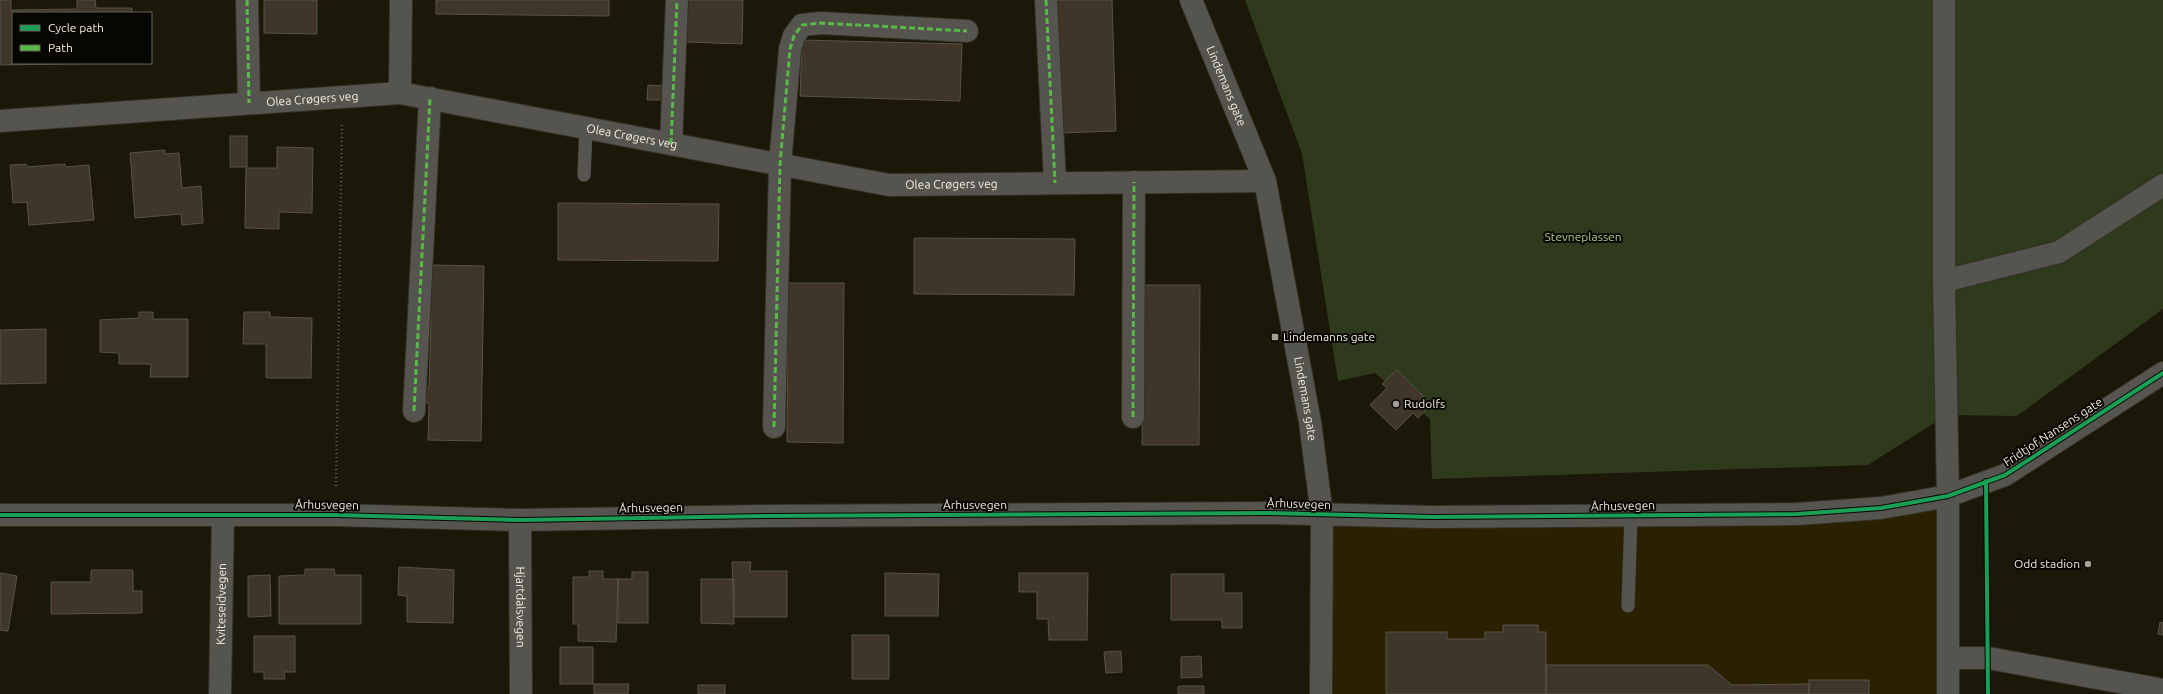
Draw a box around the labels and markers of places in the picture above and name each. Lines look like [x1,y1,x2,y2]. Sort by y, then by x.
place label: Lindemanns gate [1283,330,1375,343]
marker: Lindemanns gate [1270,332,1280,342]
place label: Rudolfs [1404,397,1445,410]
marker: Rudolfs [1391,399,1401,409]
place label: Odd stadion [2014,557,2080,570]
marker: Odd stadion [2083,559,2093,569]

